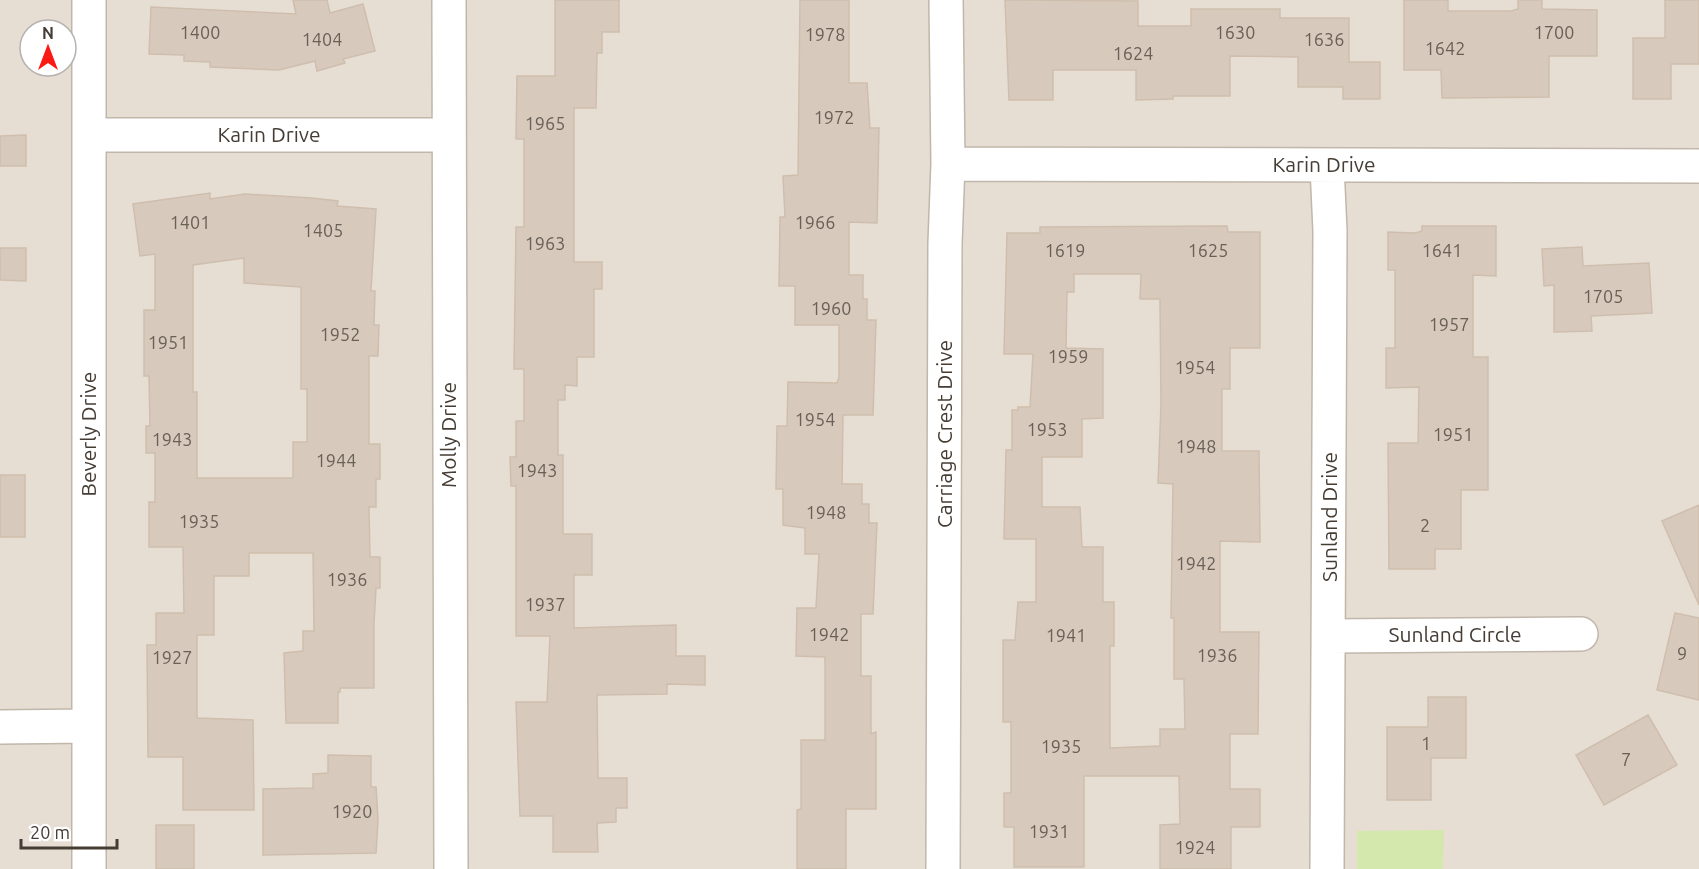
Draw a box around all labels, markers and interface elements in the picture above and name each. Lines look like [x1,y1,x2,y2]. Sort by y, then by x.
north arrow [18,18,78,78]
house number: 1400 [180,22,220,42]
house number: 1630 [1215,22,1255,42]
house number: 1700 [1534,22,1574,42]
text: N [42,24,54,42]
house number: 1978 [805,24,845,44]
house number: 1404 [302,29,342,49]
house number: 1636 [1304,29,1344,49]
house number: 1642 [1425,38,1465,58]
house number: 1624 [1113,43,1153,63]
house number: 1972 [814,107,854,127]
house number: 1965 [525,113,565,133]
street label: Karin Drive [217,122,321,146]
street label: Karin Drive [1272,152,1376,176]
house number: 1401 [170,212,210,232]
house number: 1966 [795,212,835,232]
house number: 1405 [303,220,343,240]
house number: 1963 [525,233,565,253]
house number: 1619 [1045,240,1085,260]
house number: 1625 [1188,240,1228,260]
house number: 1641 [1422,240,1462,260]
house number: 1705 [1583,286,1623,306]
house number: 1960 [811,298,851,318]
house number: 1957 [1429,314,1469,334]
house number: 1952 [320,324,360,344]
house number: 1951 [148,332,188,352]
street label: Carriage Crest Drive [932,340,956,528]
house number: 1959 [1048,346,1088,366]
house number: 1954 [1175,357,1215,377]
street label: Beverly Drive [76,372,100,496]
street label: Molly Drive [436,382,460,488]
house number: 1954 [795,409,835,429]
house number: 1953 [1027,419,1067,439]
house number: 1951 [1433,424,1473,444]
house number: 1943 [152,429,192,449]
house number: 1948 [1176,436,1216,456]
house number: 1944 [316,450,356,470]
street label: Sunland Drive [1317,452,1341,582]
house number: 1943 [517,460,557,480]
house number: 1948 [806,502,846,522]
house number: 1935 [179,511,219,531]
house number: 2 [1420,515,1430,535]
house number: 1942 [1176,553,1216,573]
house number: 1936 [327,569,367,589]
house number: 1937 [525,594,565,614]
street label: Sunland Circle [1388,622,1522,646]
house number: 1942 [809,624,849,644]
house number: 1941 [1046,625,1086,645]
house number: 9 [1677,643,1687,663]
house number: 1936 [1197,645,1237,665]
house number: 1927 [152,647,192,667]
house number: 1 [1421,733,1431,753]
house number: 1935 [1041,736,1081,756]
house number: 7 [1621,749,1631,769]
house number: 1920 [332,801,372,821]
scale bar [21,812,117,850]
house number: 1931 [1029,821,1069,841]
text: 20 m [30,822,70,842]
house number: 1924 [1175,837,1215,857]

